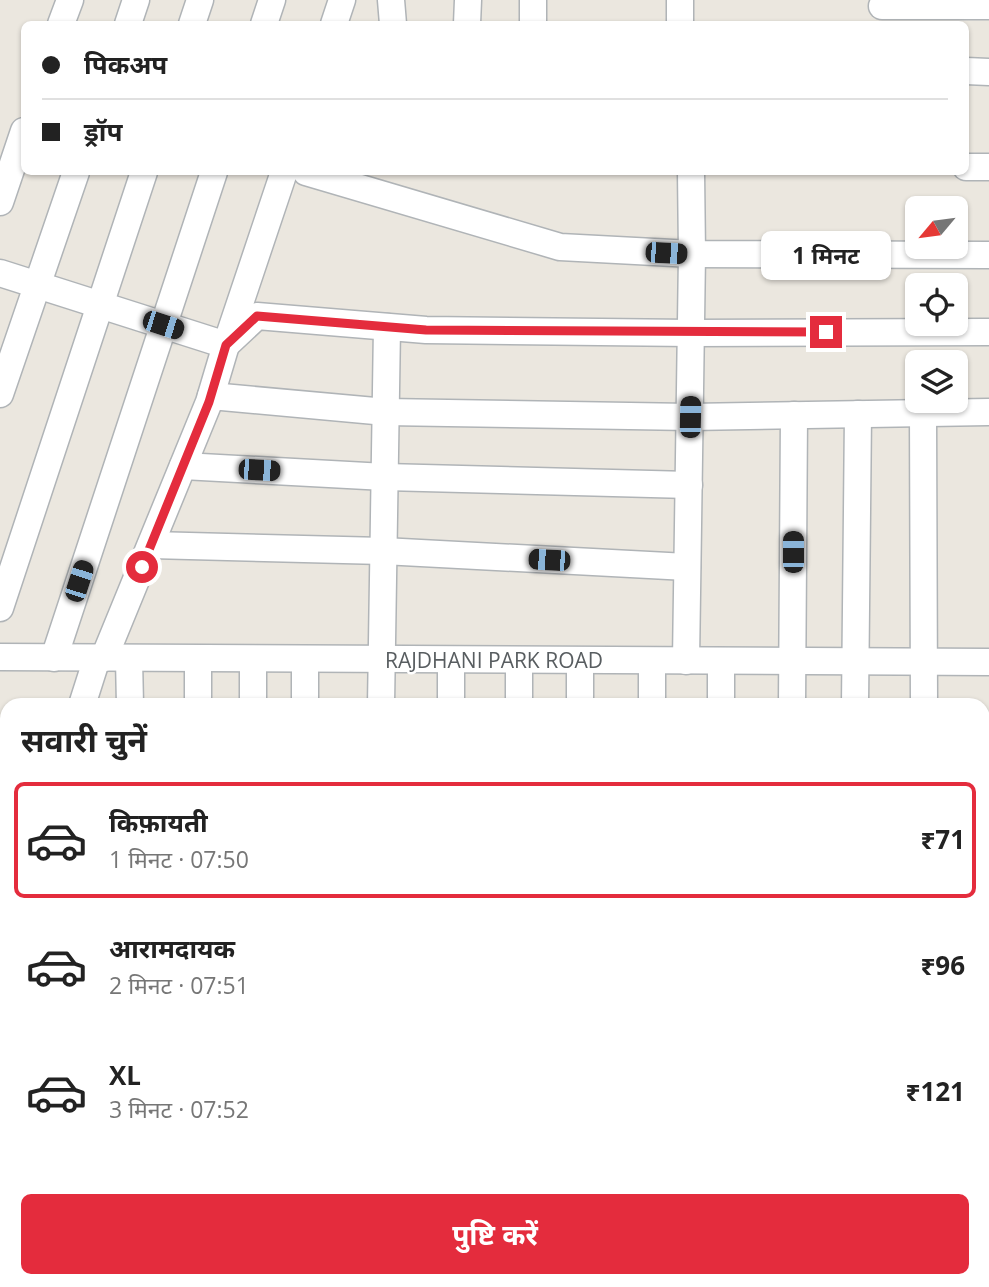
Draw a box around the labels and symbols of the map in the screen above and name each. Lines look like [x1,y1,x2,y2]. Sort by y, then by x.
north arrow [905,196,968,259]
callout: 1 मिनट [761,230,891,280]
car [645,241,688,265]
car [140,309,187,341]
route end [810,316,842,348]
car [680,396,701,438]
car [238,458,281,482]
car [783,531,804,573]
car [528,548,571,572]
route start [126,551,158,583]
car [63,558,96,604]
street label: RAJDHANI PARK ROAD [385,646,603,674]

